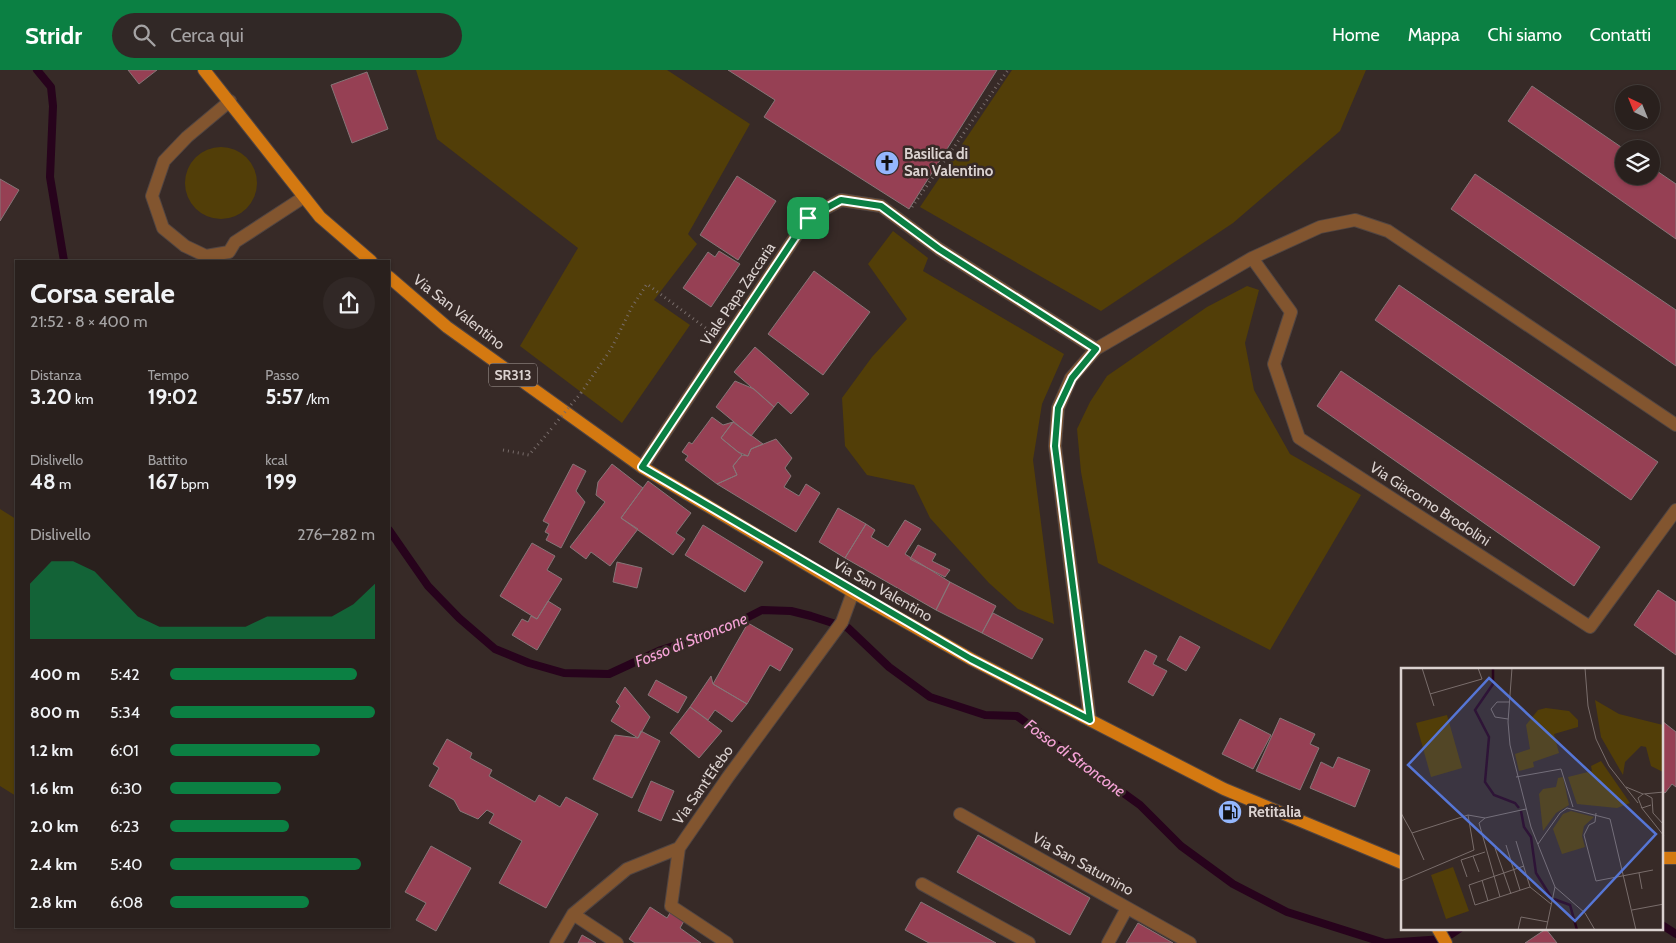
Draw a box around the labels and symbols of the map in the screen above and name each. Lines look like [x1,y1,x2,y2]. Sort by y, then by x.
north arrow [1615,85,1660,130]
place label: Basilica di San Valentino [904,145,994,180]
church icon: Basilica di San Valentino [874,150,900,176]
pin [787,197,829,239]
street label: Viale Papa Zaccaria [697,238,780,349]
street label: Via San Valentino [410,271,508,353]
road number: SR313 [489,364,537,386]
street label: Via Giacomo Brodolini [1366,458,1494,550]
street label: Via San Valentino [830,554,936,626]
water label: Fosso di Stroncone [632,609,750,671]
inset map [1401,668,1664,930]
water label: Fosso di Stroncone [1021,715,1129,801]
street label: Via Sant'Efebo [669,742,737,828]
fuel station icon: Retitalia [1217,799,1243,825]
place label: Retitalia [1248,803,1302,821]
street label: Via San Saturnino [1029,829,1137,899]

